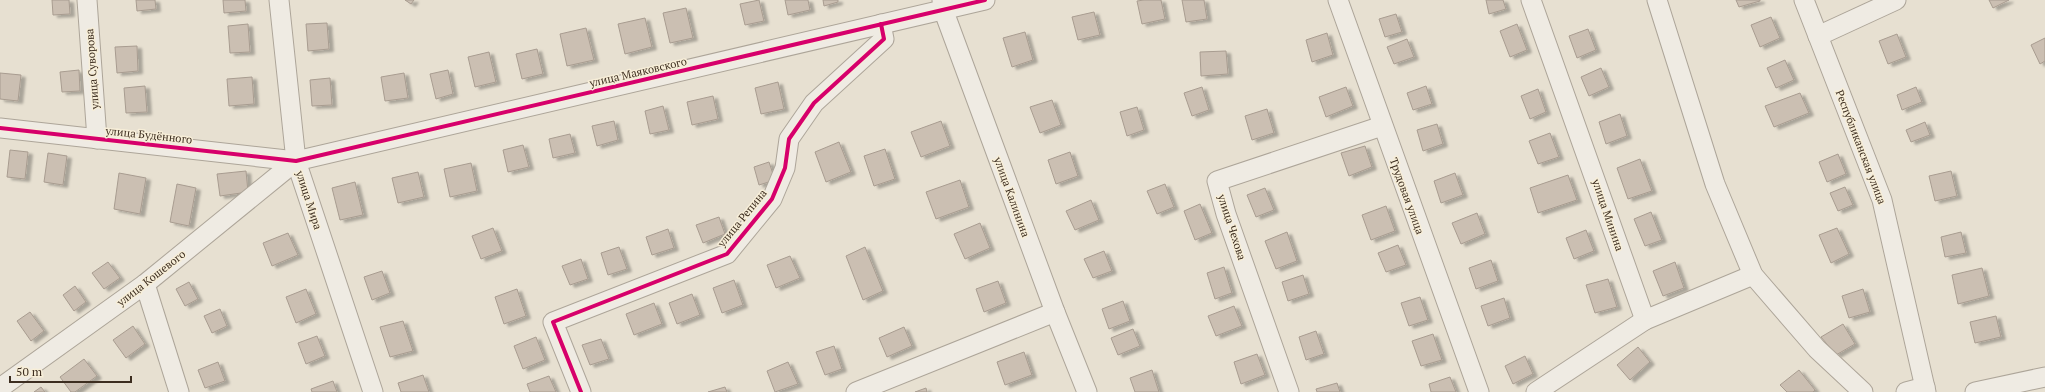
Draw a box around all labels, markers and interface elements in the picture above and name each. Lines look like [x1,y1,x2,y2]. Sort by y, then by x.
street label: улица Суворова [82,28,102,111]
street label: улица Маяковского [587,54,688,90]
street label: Республиканская улица [1833,88,1889,207]
street label: улица Будённого [104,123,193,147]
street label: улица Калинина [991,154,1033,239]
street label: Трудовая улица [1387,156,1427,237]
street label: улица Мира [293,168,325,232]
street label: улица Минина [1589,176,1627,253]
street label: улица Репина [714,186,770,251]
street label: улица Чехова [1214,191,1249,262]
street label: улица Кошевого [113,247,188,310]
scale bar [10,358,131,384]
text: 50 m [16,364,43,379]

